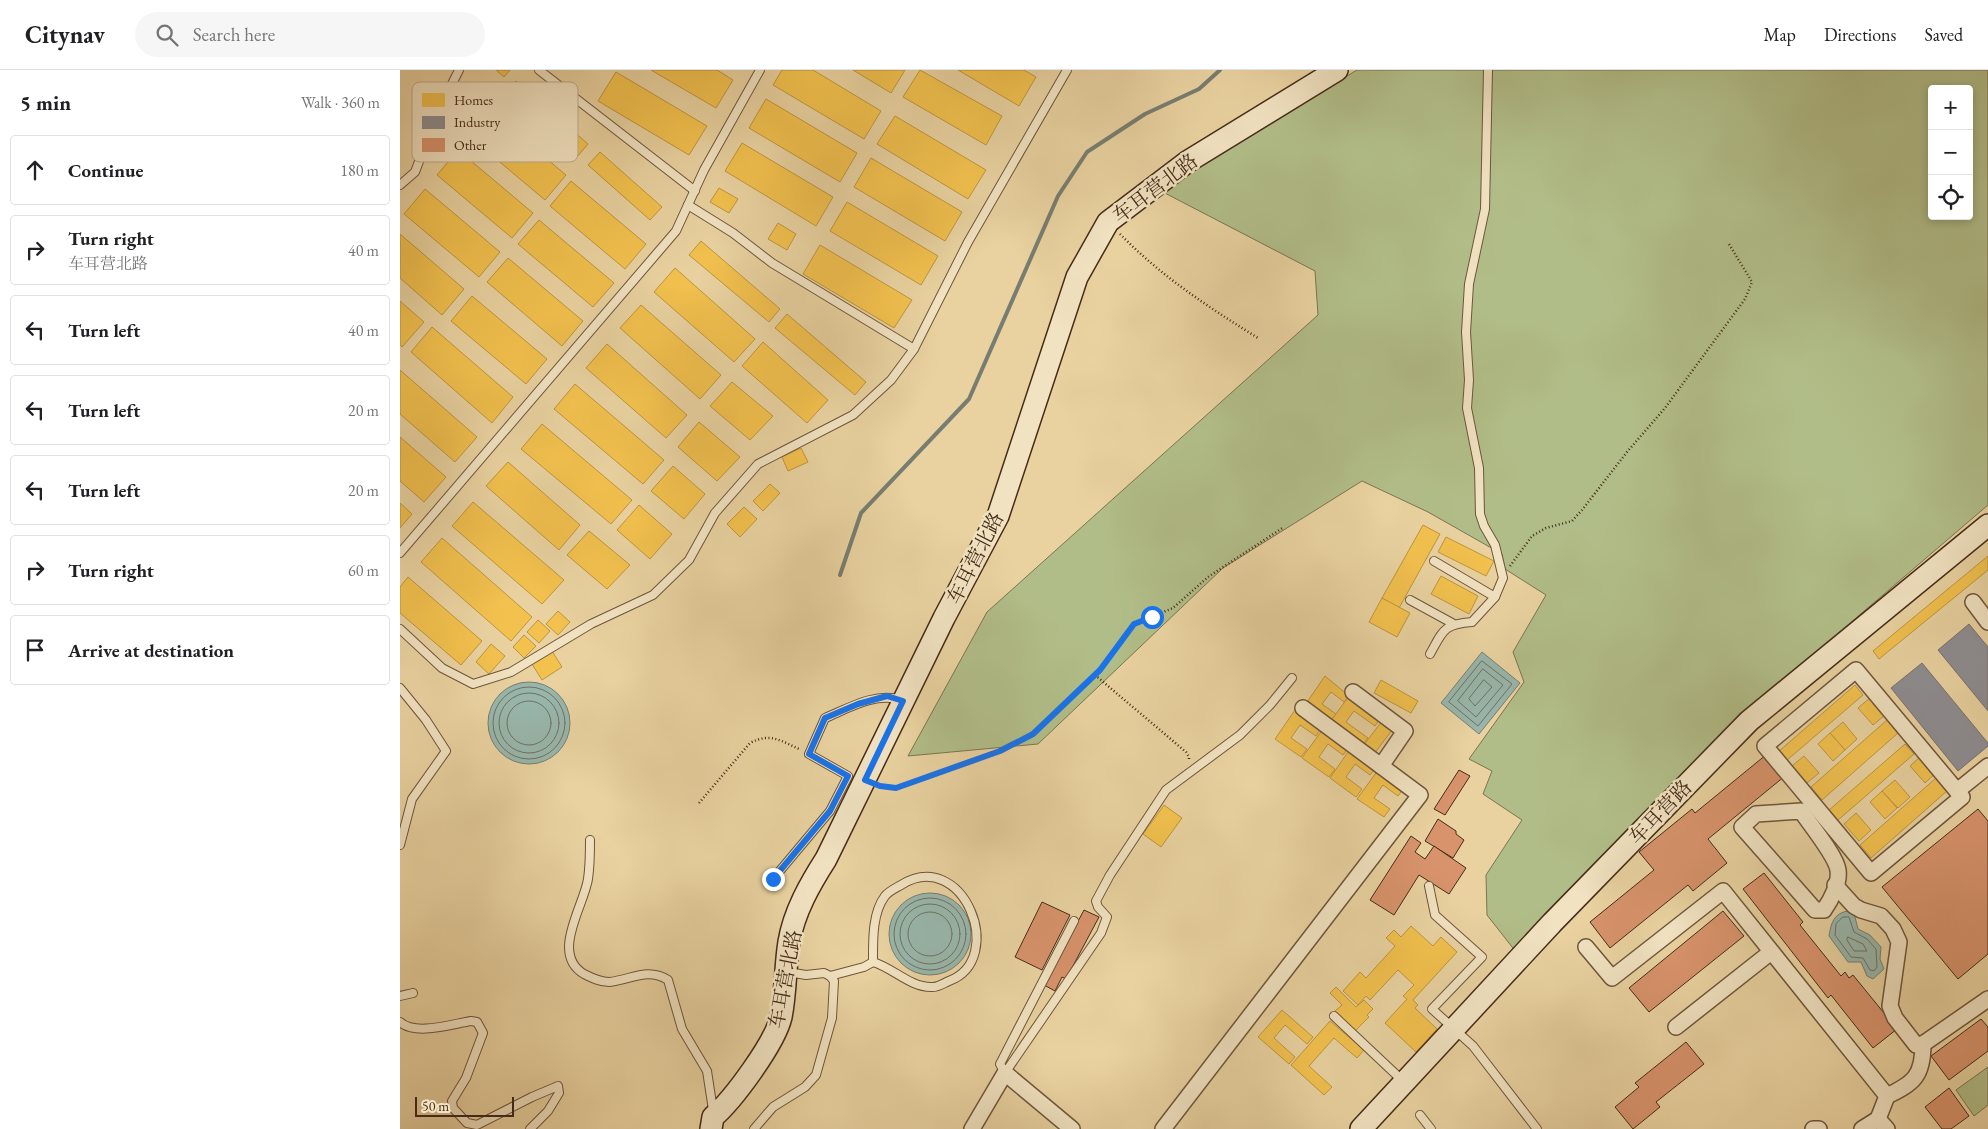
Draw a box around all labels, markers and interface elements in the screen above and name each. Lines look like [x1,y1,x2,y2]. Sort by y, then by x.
search box [135,12,485,57]
text: Citynav [25,19,105,50]
icon: search [153,21,181,49]
text: Search here [193,22,275,47]
text: Map [1764,23,1796,46]
text: Directions [1824,23,1896,46]
text: Saved [1924,23,1963,46]
legend [412,82,578,162]
map controls [1928,85,1973,220]
button: + [1928,85,1973,130]
text: 5 min [20,89,71,116]
text: Homes [454,91,494,109]
text: Walk · 360 m [301,92,380,113]
text: Industry [454,113,501,131]
button: − [1928,130,1973,175]
text: Other [454,136,487,154]
street label: 车耳营北路 [1107,148,1203,228]
icon: ahead [21,156,49,184]
text: Continue [68,158,143,183]
text: 180 m [340,160,379,181]
button: locate [1928,175,1973,220]
text: Turn right [68,226,154,251]
icon: right [21,236,49,264]
text: 40 m [348,240,379,261]
text: 车耳营北路 [68,253,148,274]
icon: left [21,316,49,344]
text: Turn left [68,318,140,343]
text: 40 m [348,320,379,341]
icon: left [21,396,49,424]
text: Turn left [68,398,140,423]
text: 20 m [348,400,379,421]
icon: left [21,476,49,504]
text: Turn left [68,478,140,503]
text: 20 m [348,480,379,501]
street label: 车耳营北路 [941,508,1009,608]
icon: right [21,556,49,584]
text: Turn right [68,558,154,583]
text: 60 m [348,560,379,581]
route start [1141,606,1164,629]
icon: arrive [21,636,49,664]
text: Arrive at destination [68,638,234,663]
street label: 车耳营路 [1623,774,1697,850]
route end [762,868,785,891]
street label: 车耳营北路 [763,927,807,1031]
scale bar [415,1094,514,1117]
text: 50 m [422,1097,449,1115]

